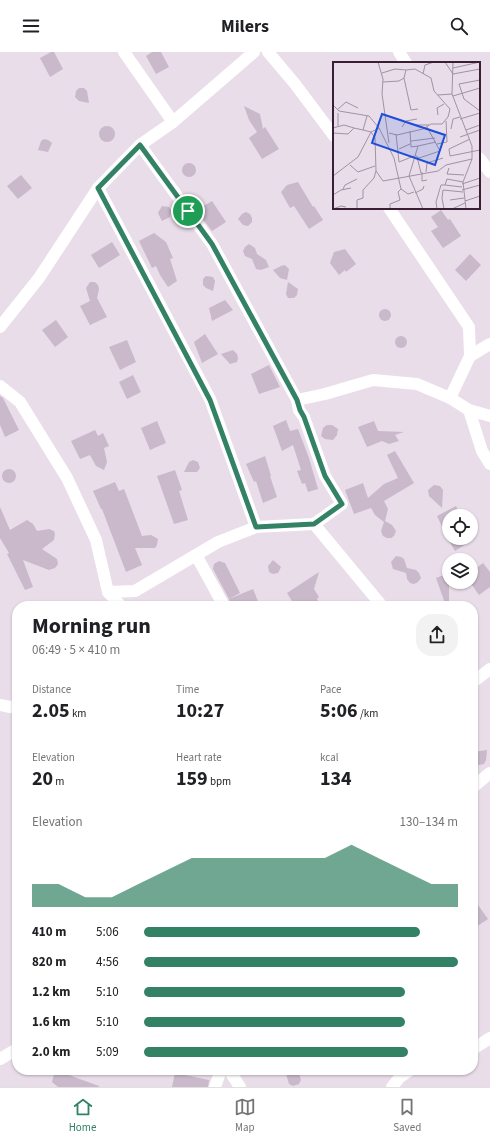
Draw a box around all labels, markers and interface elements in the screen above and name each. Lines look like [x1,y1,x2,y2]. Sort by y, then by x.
text: Milers [221,14,269,39]
icon: menu [20,15,42,37]
icon: search [448,15,470,37]
inset map [333,62,480,209]
pin [171,194,205,228]
icon: arrive [177,200,199,222]
map controls [442,509,478,589]
button: locate [442,509,478,545]
button: layers [442,553,478,589]
text: Morning run [32,610,151,642]
button: share [416,614,458,656]
text: 06:49 · 5 × 410 m [32,641,120,659]
text: Distance [32,682,71,697]
text: Time [176,682,199,697]
text: Pace [320,682,342,697]
text: 2.05 [32,697,70,725]
text: 10:27 [176,697,224,725]
text: 5:06 [320,697,358,725]
text: km [70,706,86,721]
text: /km [358,706,378,721]
text: Elevation [32,750,75,765]
text: Heart rate [176,750,222,765]
text: kcal [320,750,339,765]
text: 20 [32,765,53,793]
text: 159 [176,765,208,793]
text: 134 [320,765,352,793]
text: m [53,774,64,789]
text: bpm [208,774,231,789]
text: Elevation [32,813,83,831]
text: 130–134 m [400,813,458,831]
text: 410 m [32,923,66,941]
text: 5:06 [96,923,119,941]
text: 820 m [32,953,66,971]
text: 4:56 [96,953,119,971]
text: 1.2 km [32,983,71,1001]
text: 5:10 [96,983,119,1001]
text: 1.6 km [32,1013,71,1031]
text: 5:10 [96,1013,119,1031]
text: 2.0 km [32,1043,71,1061]
text: 5:09 [96,1043,119,1061]
tab: Home [69,1096,96,1135]
tab: Map [234,1096,256,1135]
tab: Saved [393,1096,421,1135]

